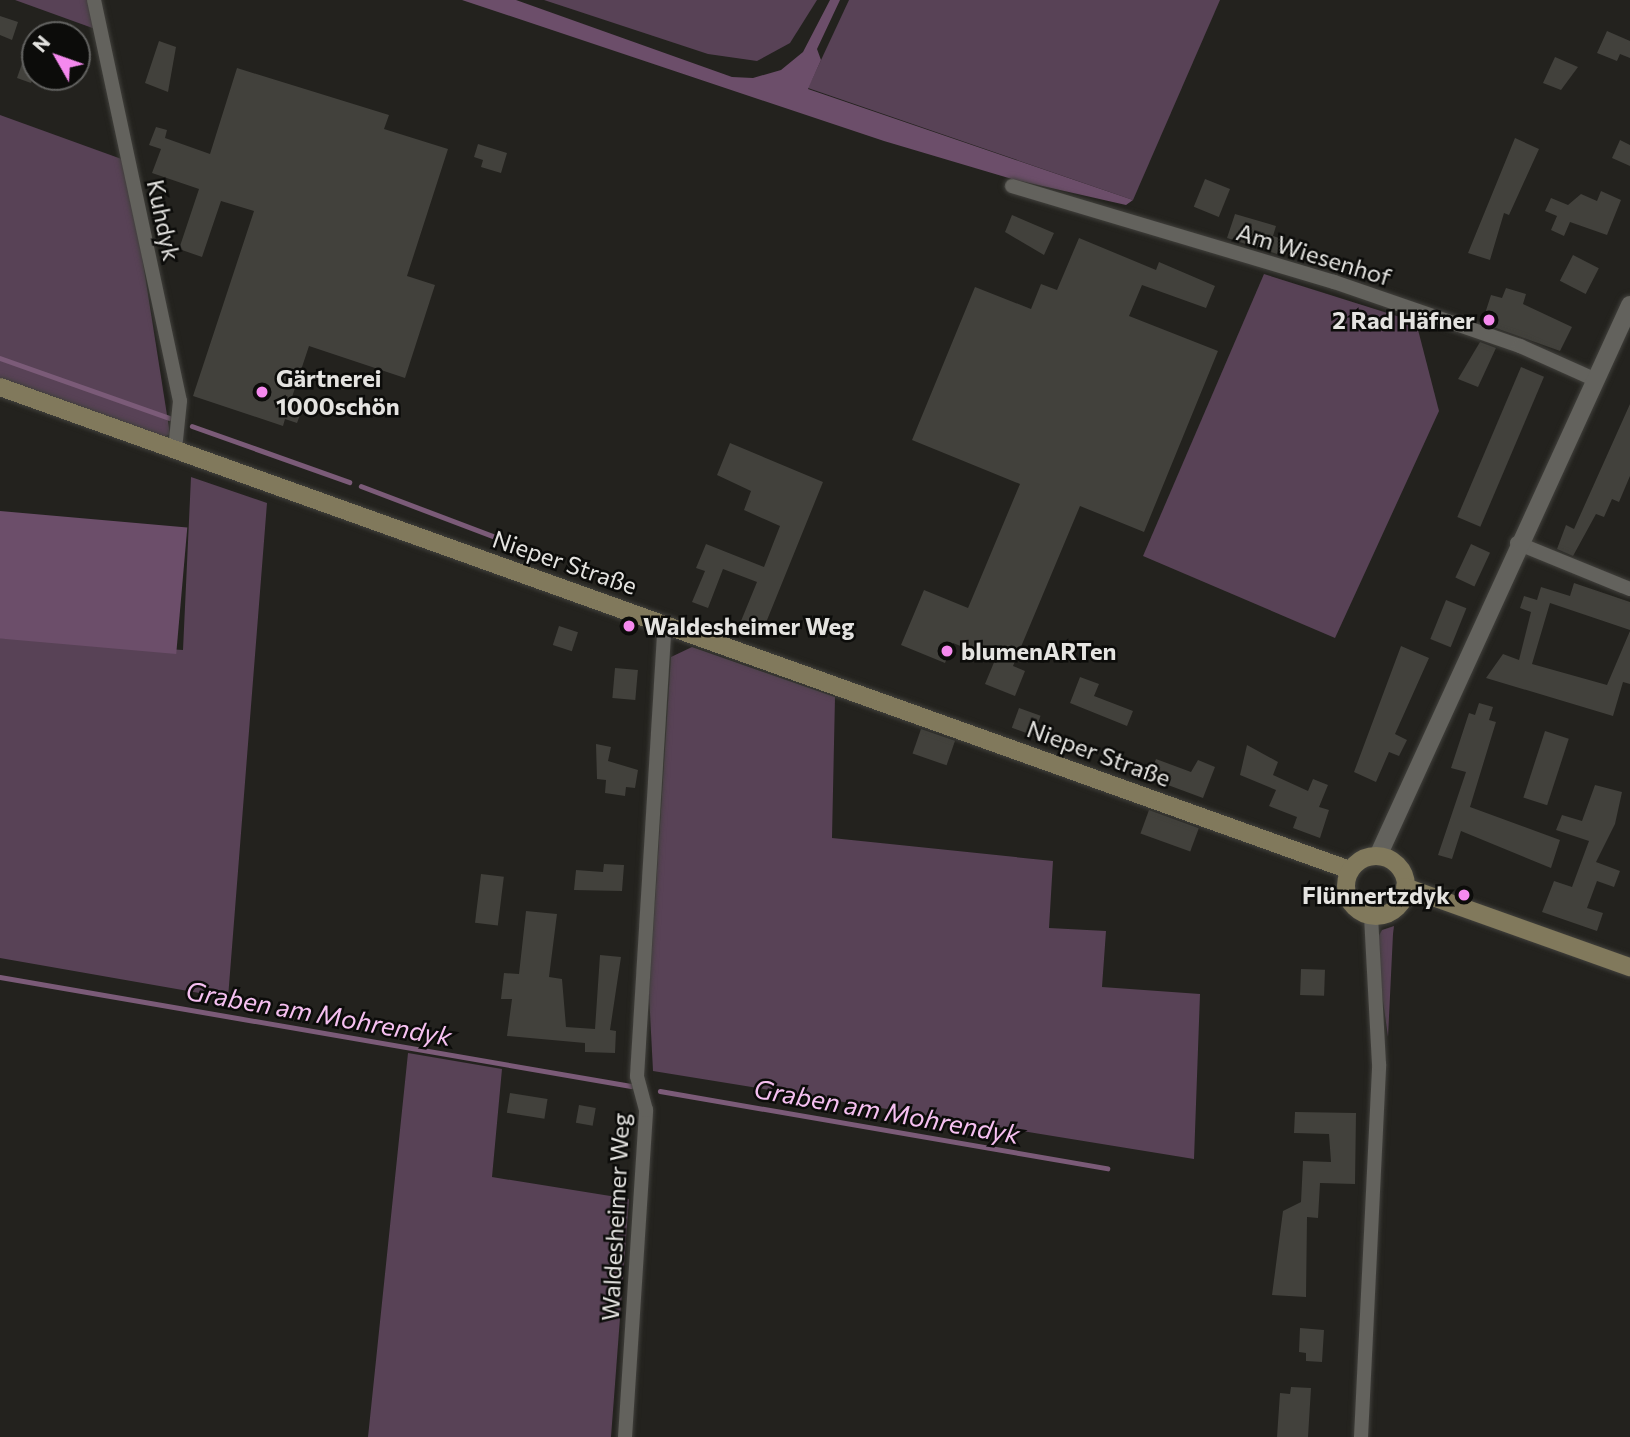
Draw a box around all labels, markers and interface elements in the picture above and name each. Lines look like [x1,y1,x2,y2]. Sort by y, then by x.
north arrow [21,21,91,91]
text: N [28,31,54,56]
street label: Kuhdyk [141,177,187,263]
street label: Am Wiesenhof [1233,217,1395,291]
place label: 2 Rad Häfner [1332,306,1475,334]
marker: 2 Rad Häfner [1481,312,1497,328]
place label: Gärtnerei 1000schön [276,364,400,420]
marker: Gärtnerei 1000schön [254,384,270,400]
street label: Nieper Straße [489,524,641,600]
place label: Waldesheimer Weg [643,612,854,640]
marker: Waldesheimer Weg [621,618,637,634]
place label: blumenARTen [961,637,1117,665]
marker: blumenARTen [939,643,955,659]
street label: Nieper Straße [1023,714,1175,792]
place label: Flünnertzdyk [1302,881,1450,909]
marker: Flünnertzdyk [1456,887,1472,903]
water label: Graben am Mohrendyk [184,974,454,1052]
water label: Graben am Mohrendyk [752,1072,1022,1150]
street label: Waldesheimer Weg [595,1112,635,1322]

